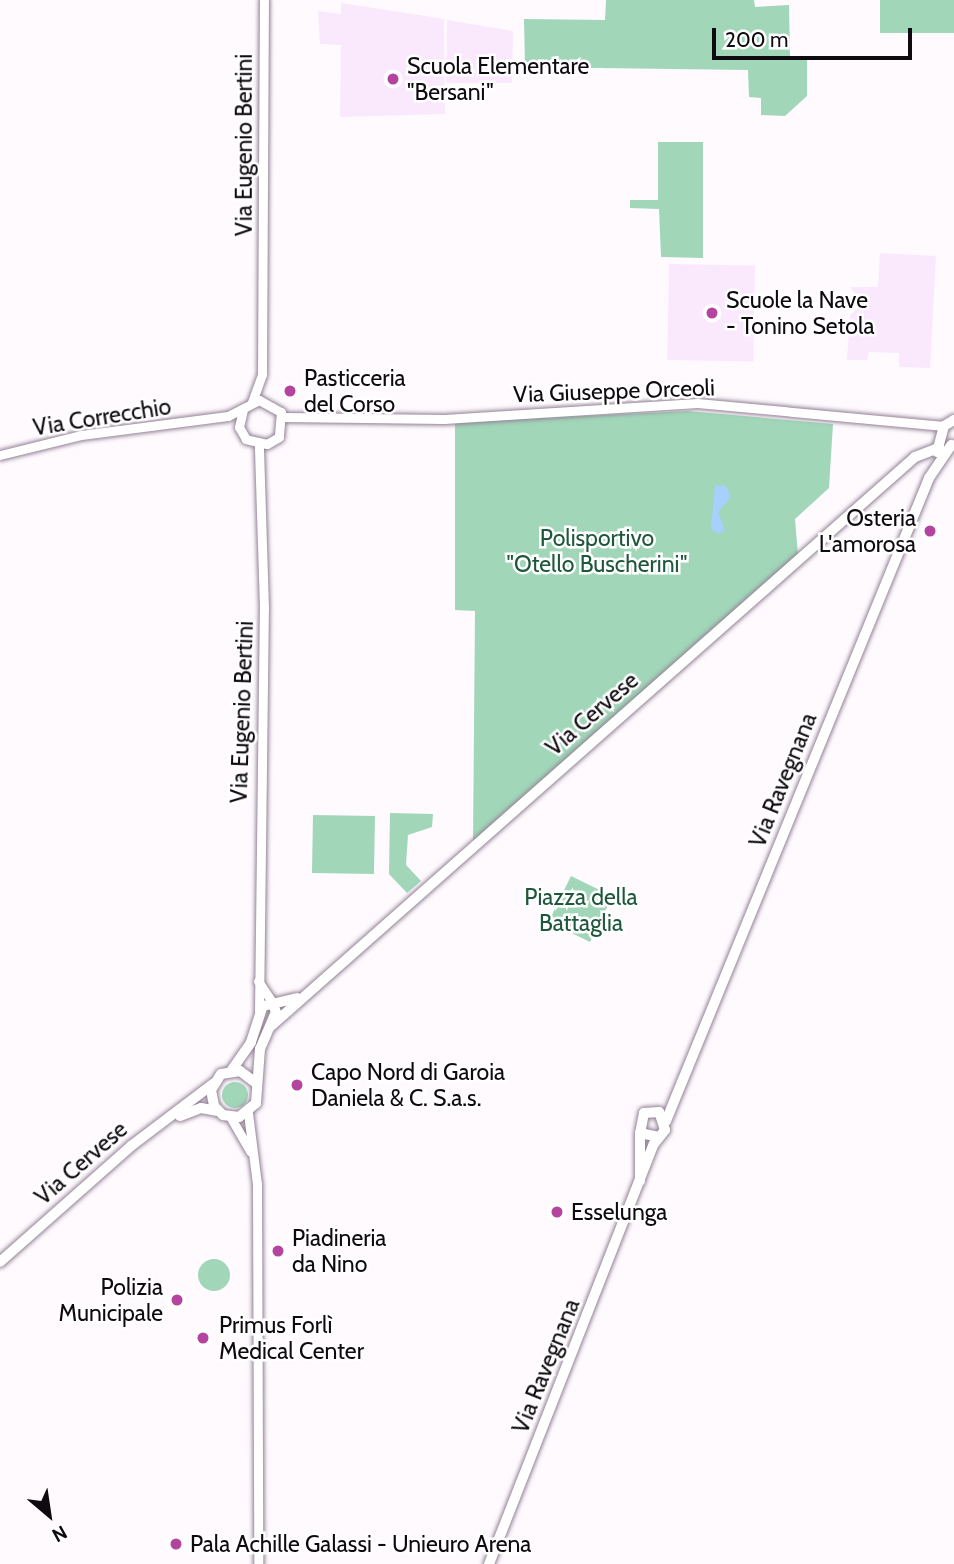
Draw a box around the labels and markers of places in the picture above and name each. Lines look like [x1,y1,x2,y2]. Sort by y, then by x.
place label: Scuola Elementare "Bersani" [407,52,589,106]
marker: Scuola Elementare "Bersani" [385,71,401,87]
place label: Scuole la Nave - Tonino Setola [726,286,874,340]
marker: Scuole la Nave - Tonino Setola [704,305,720,321]
place label: Pasticceria del Corso [304,364,406,418]
marker: Pasticceria del Corso [282,383,298,399]
place label: Osteria L'amorosa [819,504,916,558]
marker: Osteria L'amorosa [922,523,938,539]
place label: Capo Nord di Garoia Daniela & C. S.a.s. [311,1058,505,1112]
marker: Capo Nord di Garoia Daniela & C. S.a.s. [289,1077,305,1093]
place label: Esselunga [571,1198,667,1226]
marker: Esselunga [549,1204,565,1220]
place label: Piadineria da Nino [292,1224,386,1278]
marker: Piadineria da Nino [270,1243,286,1259]
place label: Polizia Municipale [59,1273,163,1327]
marker: Polizia Municipale [169,1292,185,1308]
place label: Primus Forlì Medical Center [219,1311,364,1365]
marker: Primus Forlì Medical Center [193,1328,213,1348]
place label: Pala Achille Galassi - Unieuro Arena [190,1530,531,1558]
marker: Pala Achille Galassi - Unieuro Arena [168,1536,184,1552]

